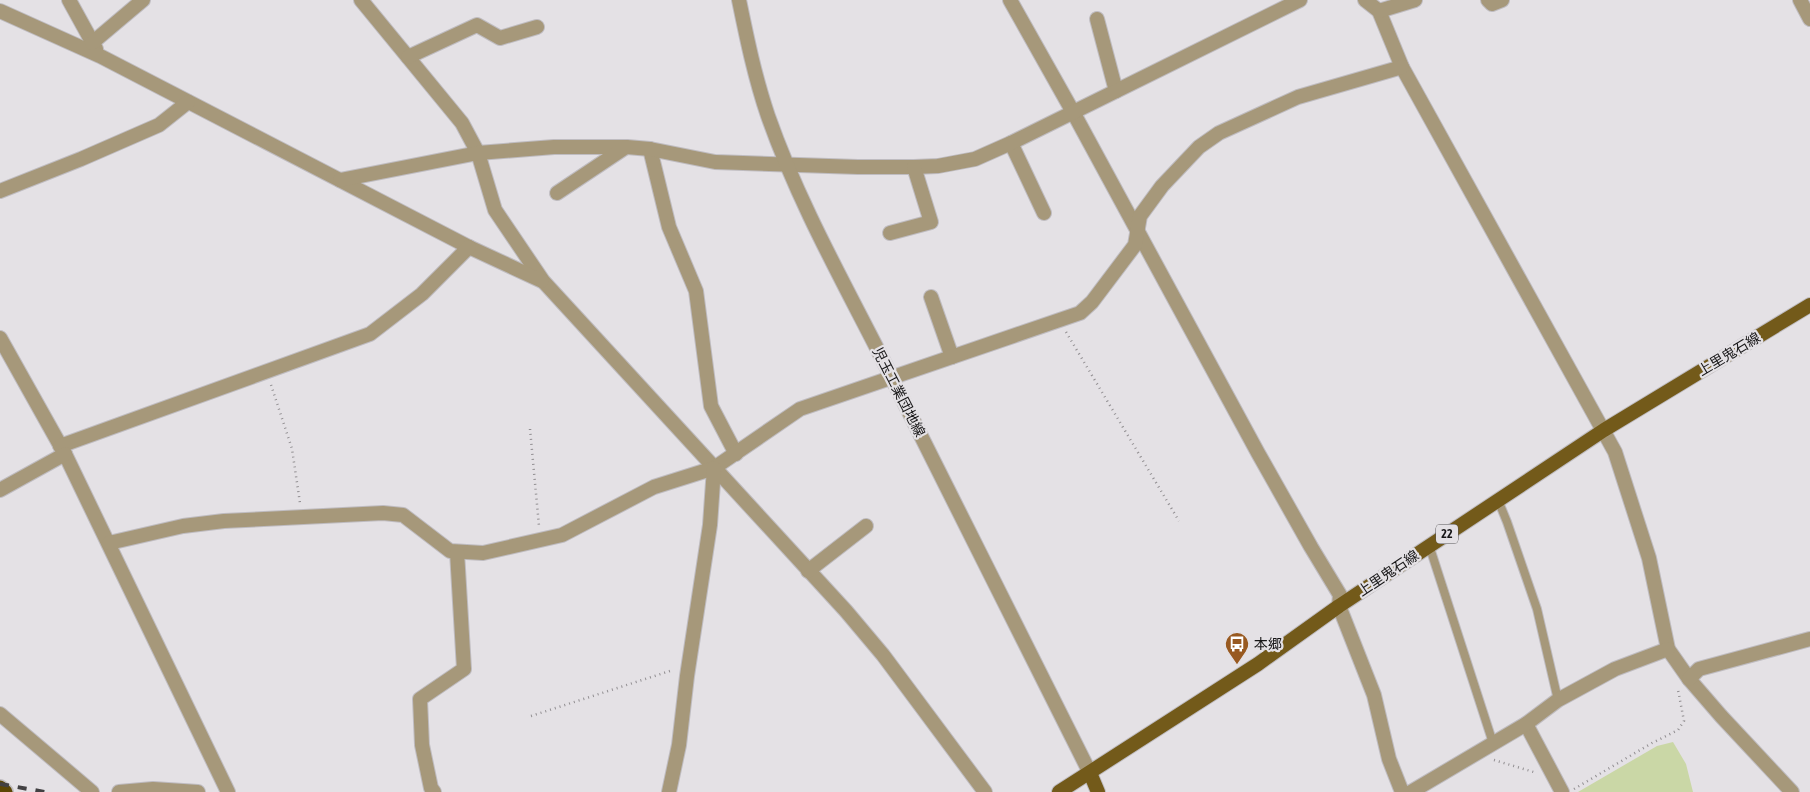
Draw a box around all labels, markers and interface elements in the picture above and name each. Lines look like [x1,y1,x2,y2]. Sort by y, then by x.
street label: 上里鬼石線 [1695,329,1763,379]
street label: 児玉工業団地線 [870,345,928,439]
road number: 22 [1436,524,1458,544]
street label: 上里鬼石線 [1355,547,1421,599]
bus stop icon: 本郷 [1224,631,1250,665]
place label: 本郷 [1254,636,1282,652]

